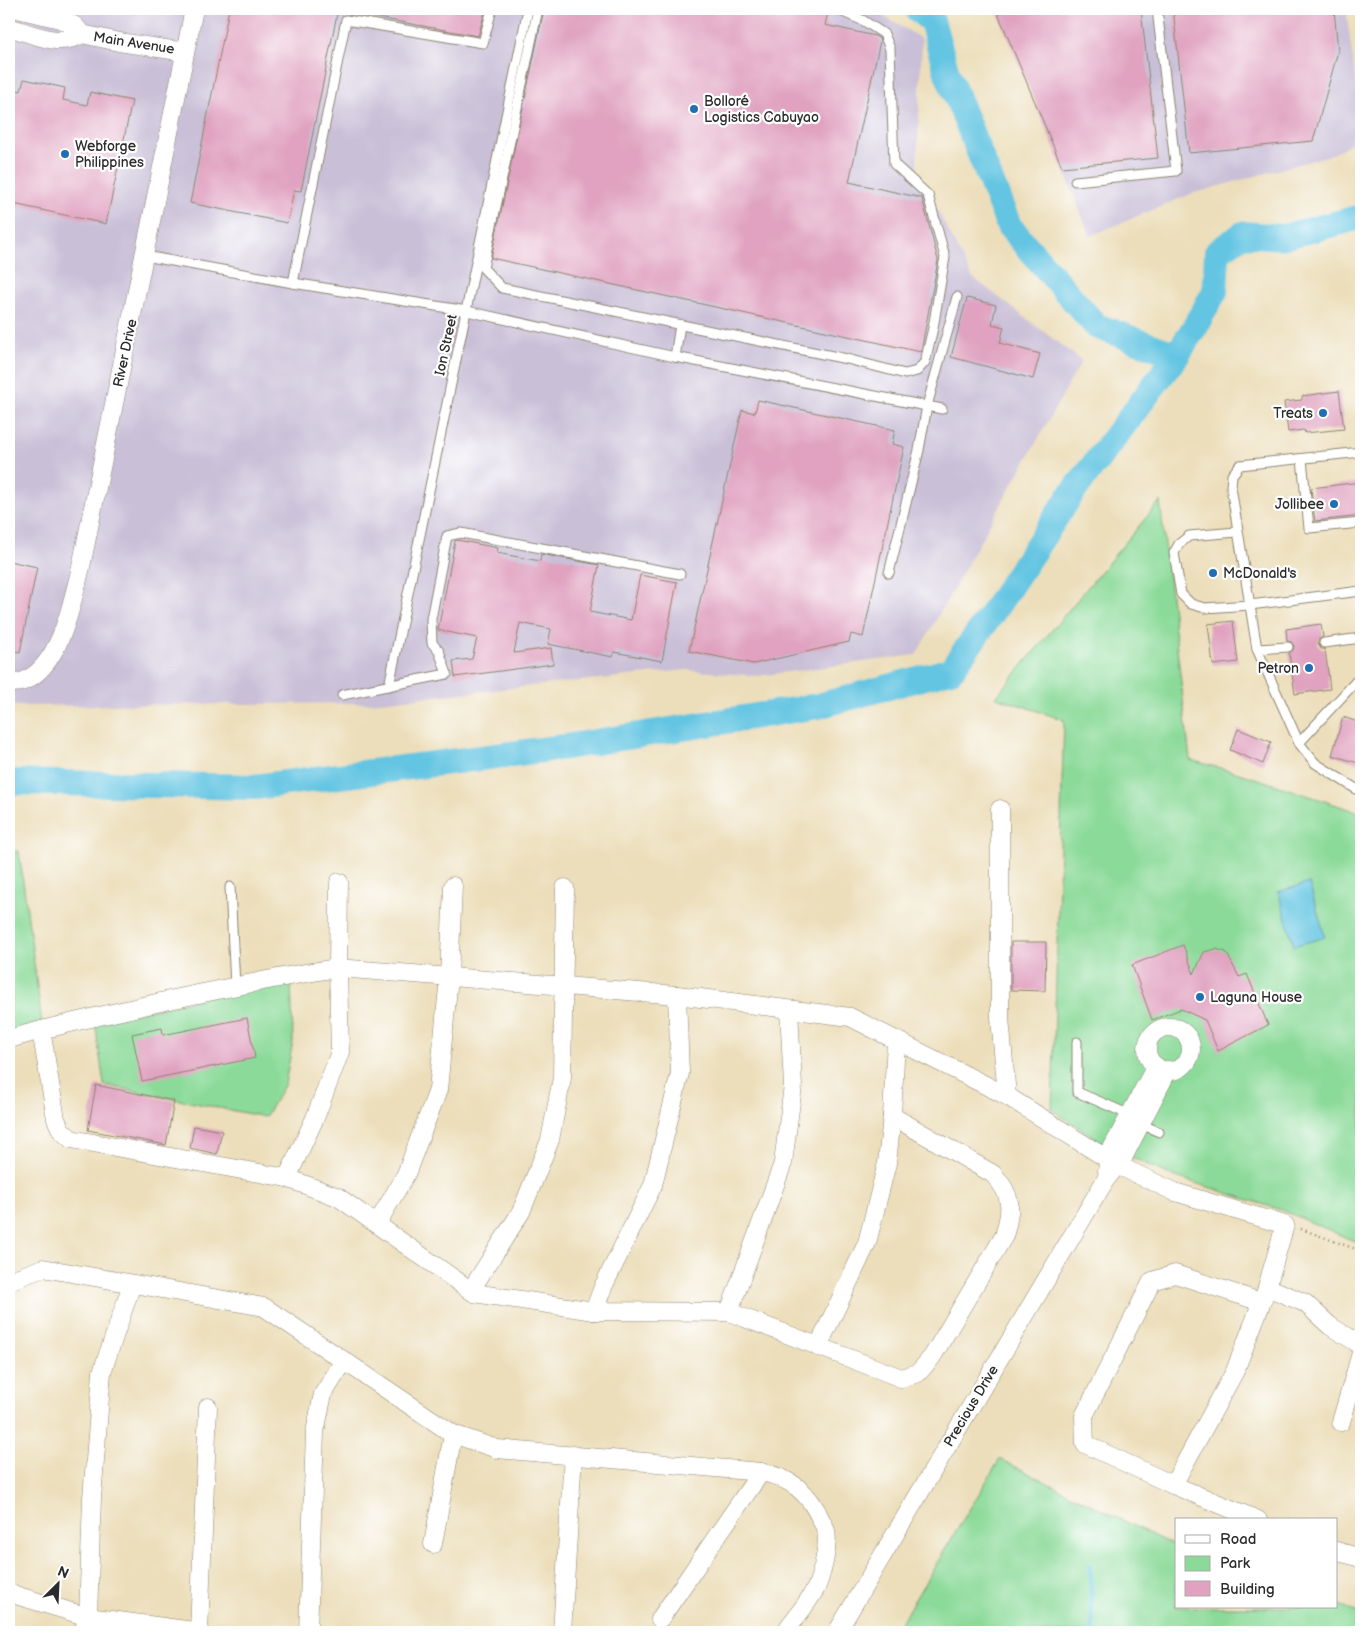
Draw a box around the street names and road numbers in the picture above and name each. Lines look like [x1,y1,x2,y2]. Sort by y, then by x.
street label: Main Avenue [92,28,176,58]
street label: Ion Street [431,312,461,377]
street label: River Drive [109,317,141,389]
street label: Precious Drive [940,1362,1002,1450]

